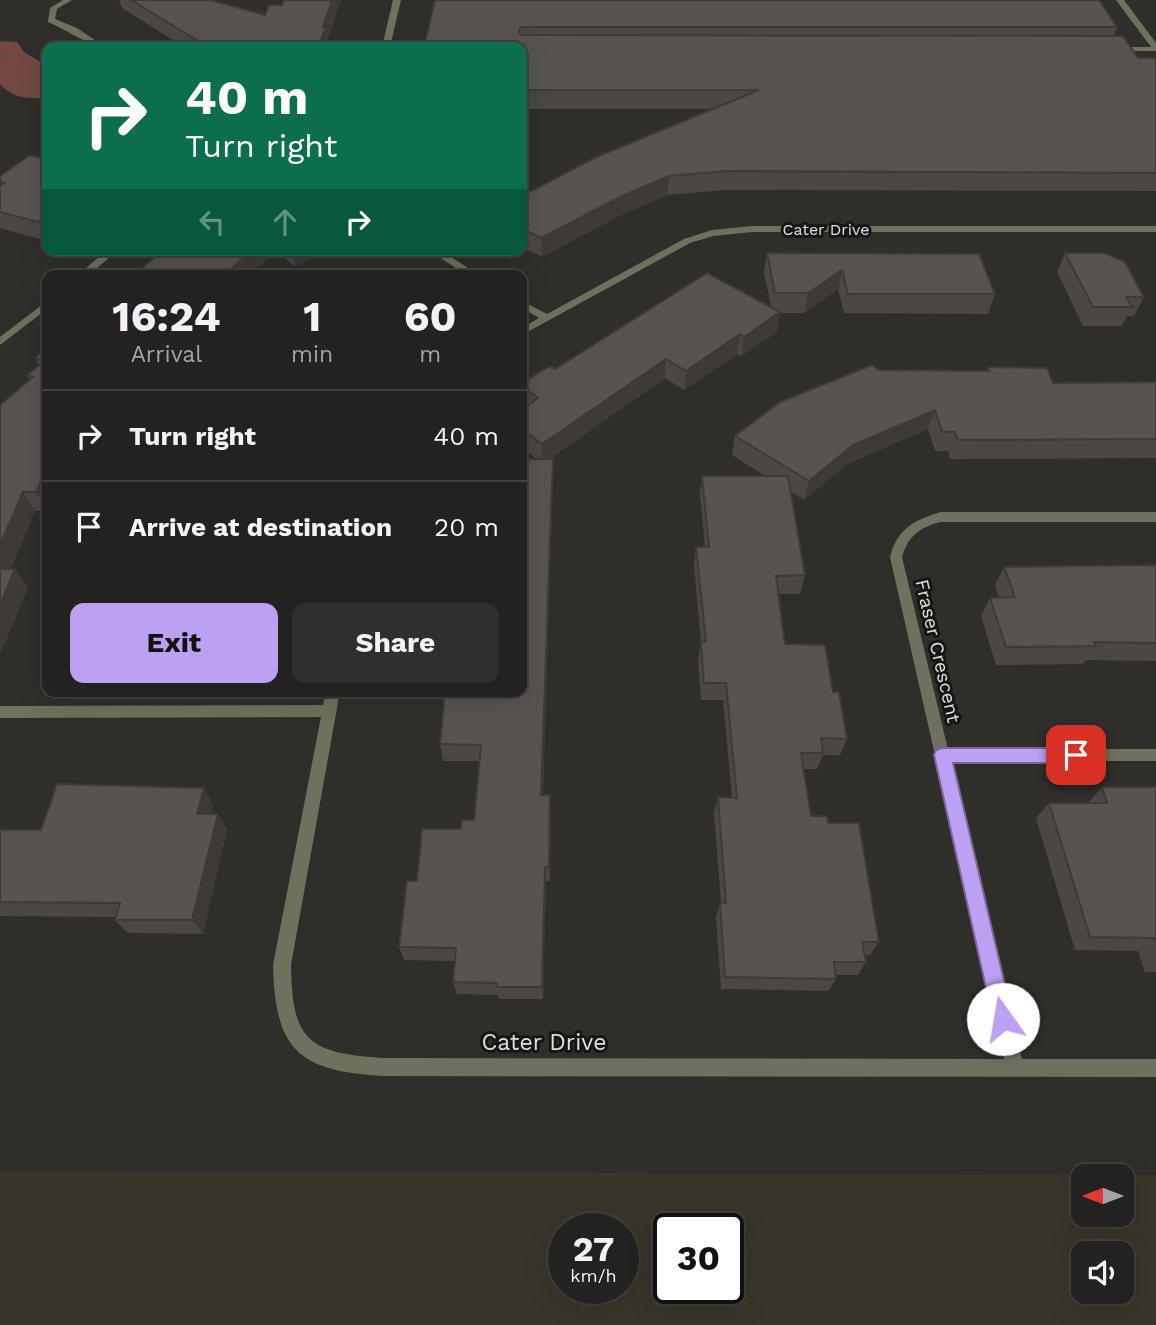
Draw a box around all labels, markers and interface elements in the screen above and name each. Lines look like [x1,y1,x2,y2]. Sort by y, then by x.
text: 40 m [185,68,308,126]
icon: right [70,70,161,161]
text: Turn right [185,127,337,165]
icon: left [193,203,231,241]
icon: ahead [266,203,304,241]
icon: right [339,203,377,241]
street label: Cater Drive [782,220,870,239]
text: 16:24 [112,292,221,341]
text: 1 [303,292,321,341]
text: 60 [404,292,457,341]
text: Arrival [131,341,202,368]
text: min [291,341,333,368]
text: m [419,341,441,368]
icon: right [70,417,108,455]
text: Turn right [129,421,256,451]
text: 40 m [433,421,499,451]
icon: arrive [70,508,108,546]
text: Arrive at destination [129,512,392,542]
text: 20 m [434,512,499,542]
street label: Fraser Crescent [910,577,966,725]
button: Exit [70,603,278,683]
button: Share [292,603,499,683]
pin [1046,725,1106,785]
icon: arrive [1057,736,1095,774]
position arrow [966,982,1040,1056]
street label: Cater Drive [481,1029,607,1056]
north arrow [1071,1164,1134,1227]
map controls [1071,1164,1134,1304]
speed limit sign: 30 [653,1213,744,1304]
text: 27 [573,1228,614,1270]
button: sound [1071,1241,1134,1304]
text: km/h [570,1265,617,1286]

